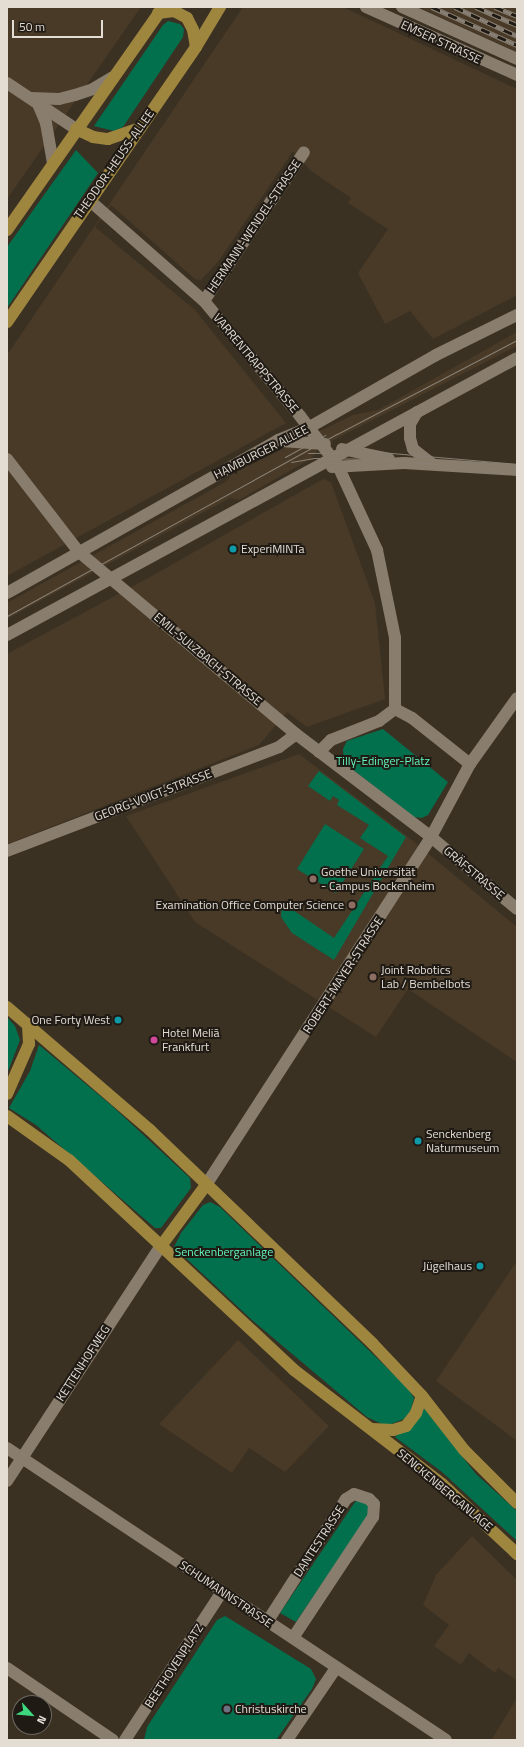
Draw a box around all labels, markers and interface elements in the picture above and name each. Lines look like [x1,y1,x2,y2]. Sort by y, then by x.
scale bar [14,12,105,38]
text: 50 m [19,17,45,36]
street label: EMSER STRASSE [399,17,483,67]
street label: THEODOR-HEUSS-ALLEE [71,107,157,221]
street label: HERMANN-WENDEL-STRASSE [204,157,304,295]
street label: VARRENTRAPPSTRASSE [210,310,302,416]
street label: HAMBURGER ALLEE [211,422,311,482]
place label: ExperiMINTa [241,542,305,556]
marker: ExperiMINTa [228,544,238,554]
street label: EMIL-SULZBACH-STRASSE [151,610,265,708]
park label: Tilly-Edinger-Platz [336,754,430,768]
street label: GEORG-VOIGT-STRASSE [93,766,213,824]
street label: GRÄFSTRASSE [441,843,507,903]
place label: Goethe Universität - Campus Bockenheim [321,865,435,893]
marker: Goethe Universität - Campus Bockenheim [308,874,318,884]
place label: Examination Office Computer Science [156,898,344,912]
marker: Examination Office Computer Science [347,900,357,910]
street label: ROBERT-MAYER-STRASSE [300,914,386,1036]
place label: Joint Robotics Lab / Bembelbots [381,963,470,991]
marker: Joint Robotics Lab / Bembelbots [368,972,378,982]
place label: One Forty West [31,1013,110,1027]
marker: One Forty West [113,1015,123,1025]
place label: Hotel Meliã Frankfurt [162,1026,220,1054]
marker: Hotel Meliã Frankfurt [149,1035,159,1045]
place label: Senckenberg Naturmuseum [426,1127,499,1155]
marker: Senckenberg Naturmuseum [413,1136,423,1146]
park label: Senckenberganlage [175,1245,273,1259]
place label: Jügelhaus [423,1259,472,1273]
marker: Jügelhaus [475,1261,485,1271]
street label: KETTENHOFWEG [53,1322,113,1404]
street label: SENCKENBERGANLAGE [394,1446,496,1534]
street label: DANTESTRASSE [290,1502,348,1580]
street label: SCHUMANNSTRASSE [177,1558,275,1630]
street label: BEETHOVENPLATZ [142,1621,206,1711]
north arrow [12,1695,52,1735]
place label: Christuskirche [235,1702,307,1716]
marker: Christuskirche [222,1704,232,1714]
text: N [33,1713,51,1727]

